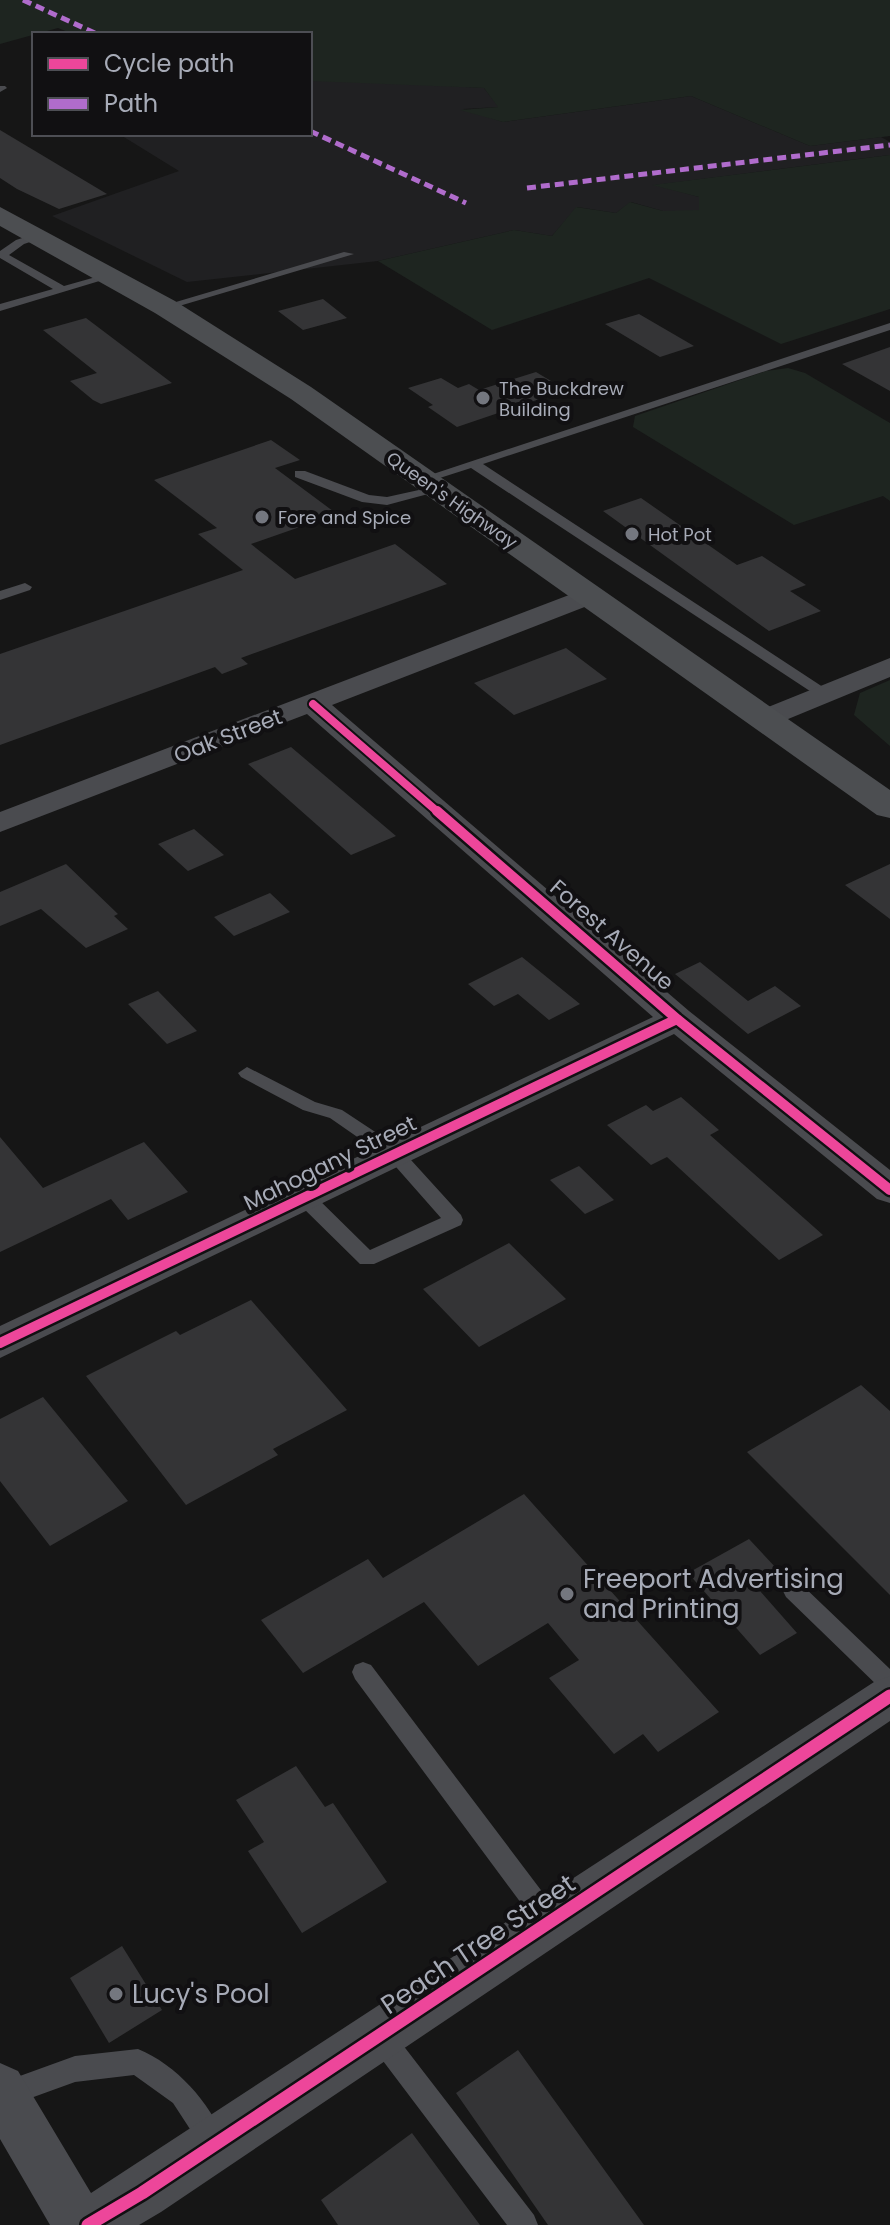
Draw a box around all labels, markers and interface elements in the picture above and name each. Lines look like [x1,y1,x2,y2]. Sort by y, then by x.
legend [32,32,312,136]
text: Cycle path [104,47,234,80]
text: Path [104,87,158,120]
place label: The Buckdrew Building [499,376,624,422]
marker: The Buckdrew Building [474,389,492,407]
street label: Queen's Highway [382,446,522,554]
place label: Fore and Spice [278,505,411,530]
marker: Fore and Spice [253,508,271,526]
place label: Hot Pot [648,522,712,547]
marker: Hot Pot [623,525,641,543]
street label: Oak Street [169,701,287,771]
street label: Forest Avenue [543,872,681,998]
street label: Mahogany Street [239,1108,421,1218]
place label: Freeport Advertising and Printing [583,1561,844,1627]
marker: Freeport Advertising and Printing [558,1585,576,1603]
street label: Peach Tree Street [374,1866,582,2022]
place label: Lucy's Pool [132,1976,270,2012]
marker: Lucy's Pool [107,1985,125,2003]

